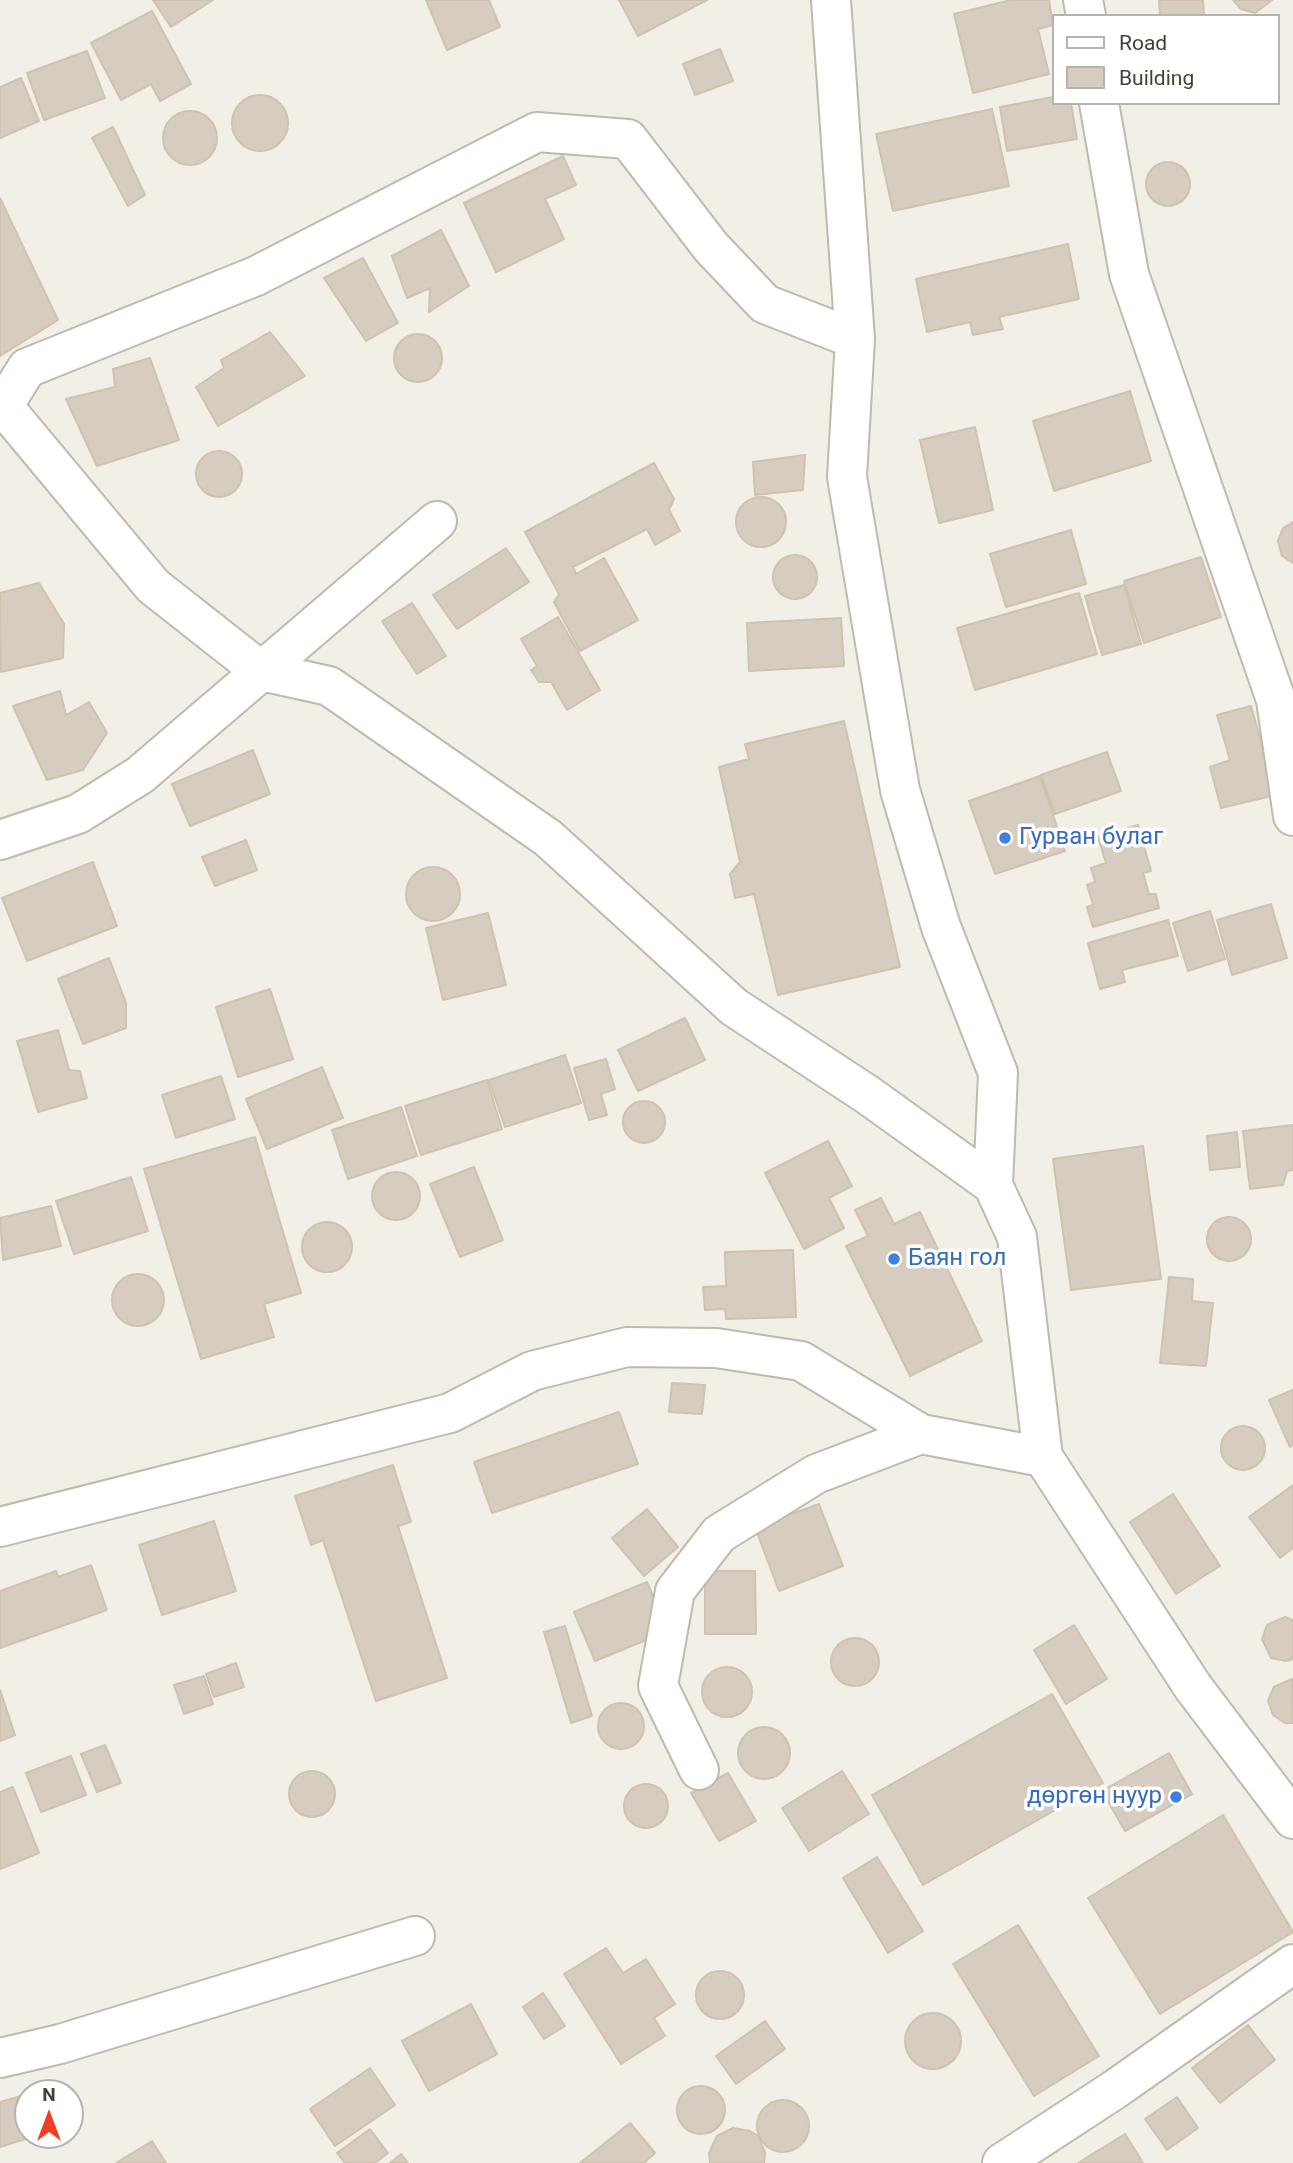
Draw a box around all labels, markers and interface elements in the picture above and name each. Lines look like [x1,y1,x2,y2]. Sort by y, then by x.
legend [1052,14,1279,105]
text: Road [1119,31,1167,55]
text: Building [1119,66,1194,90]
place label: Гурван булаг [1019,824,1163,852]
marker: Гурван булаг [997,830,1013,846]
place label: Баян гол [908,1245,1006,1273]
marker: Баян гол [886,1251,902,1267]
place label: дөргөн нуур [1027,1783,1162,1811]
marker: дөргөн нуур [1168,1789,1184,1805]
north arrow [14,2079,84,2149]
text: N [42,2083,56,2106]

